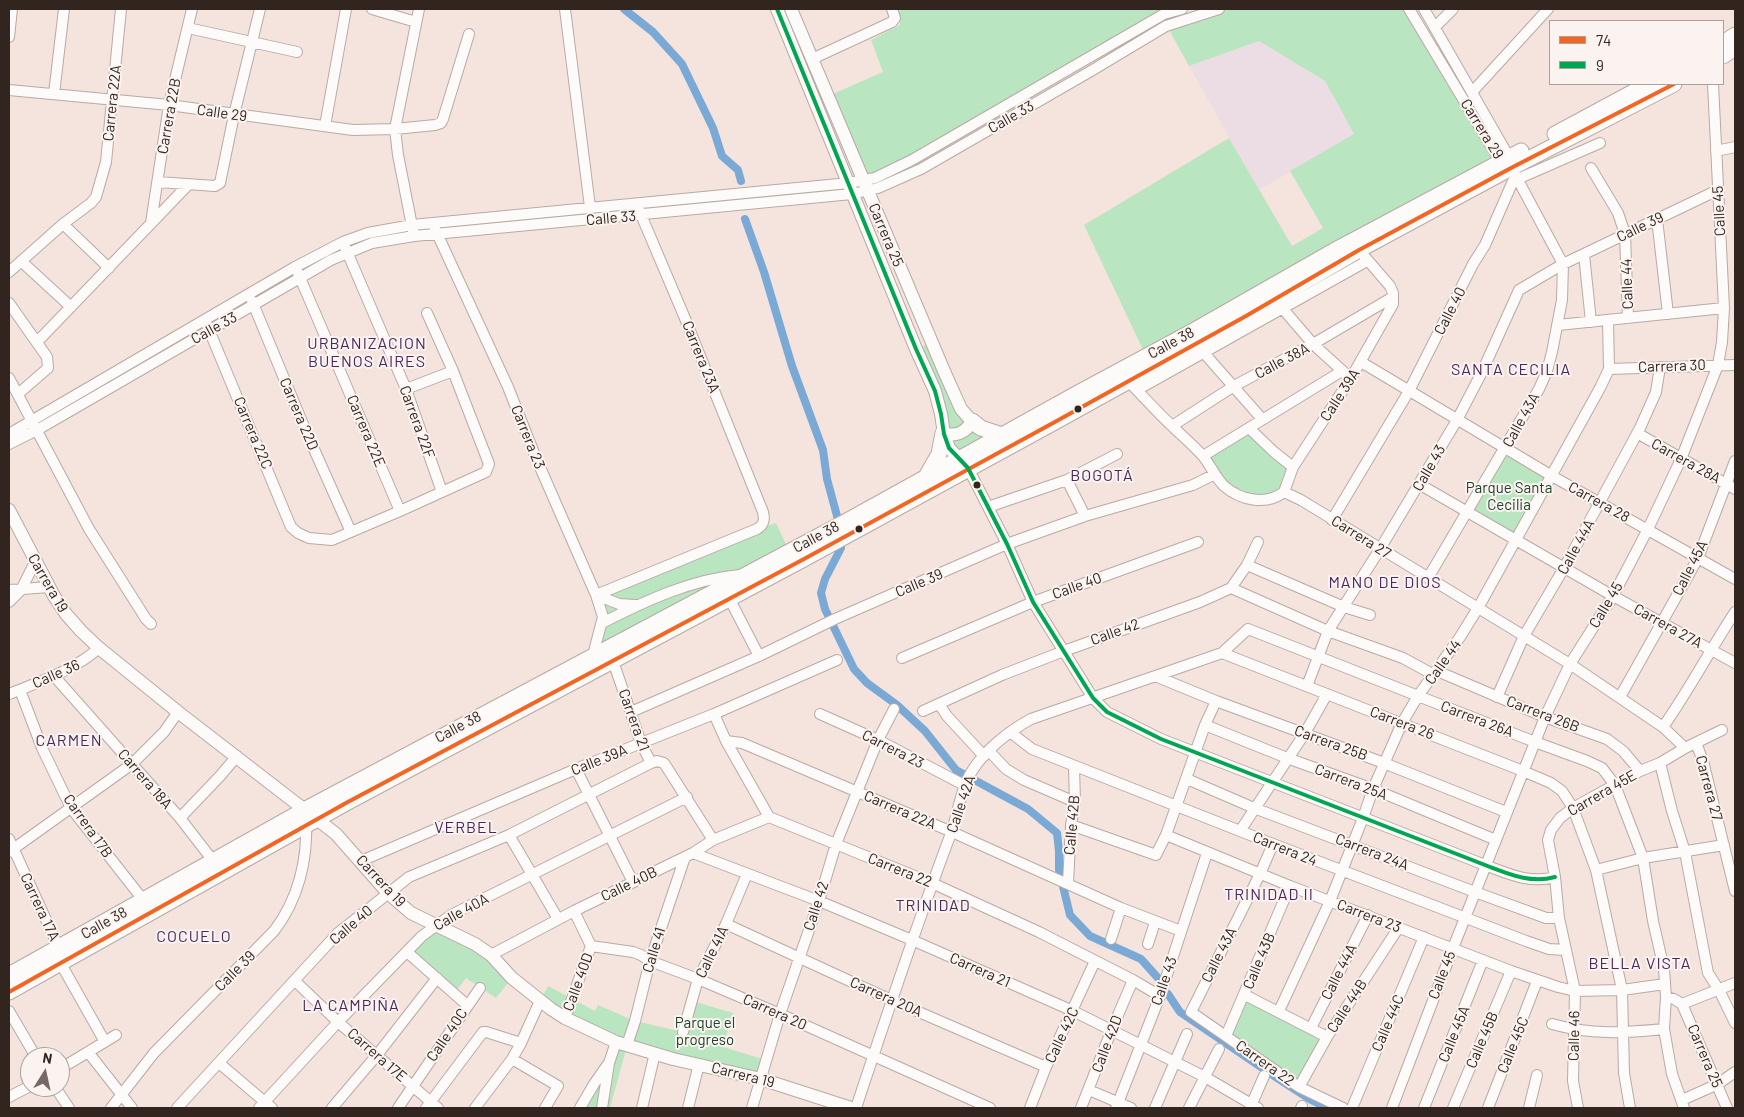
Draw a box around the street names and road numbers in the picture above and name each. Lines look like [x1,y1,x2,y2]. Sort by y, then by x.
street label: Carrera 22A [99,64,125,142]
street label: Carrera 22B [153,76,185,156]
street label: Carrera 29 [1456,96,1508,162]
street label: Calle 33 [985,97,1037,137]
street label: Calle 29 [196,101,248,125]
street label: Calle 45 [1709,185,1729,237]
street label: Carrera 25 [865,200,907,270]
street label: Calle 33 [585,207,637,229]
street label: Calle 39 [1614,208,1666,246]
street label: Calle 44 [1617,258,1637,310]
street label: Calle 40 [1430,284,1470,338]
street label: Calle 33 [188,308,240,348]
street label: Carrera 23A [678,318,724,396]
street label: Calle 38 [1145,323,1197,363]
street label: Calle 38A [1252,339,1312,383]
street label: Carrera 30 [1638,356,1706,376]
street label: Calle 39A [1316,365,1364,425]
street label: Carrera 22D [276,375,322,453]
street label: Carrera 22F [396,383,438,461]
street label: Calle 43A [1499,390,1543,450]
street label: Carrera 22E [343,392,389,470]
street label: Carrera 22C [230,394,276,472]
street label: Carrera 23 [507,402,549,472]
street label: Carrera 28A [1648,435,1724,487]
street label: Calle 43 [1409,442,1449,494]
street label: Carrera 28 [1565,478,1633,526]
street label: Carrera 27 [1328,512,1394,562]
street label: Calle 44A [1554,516,1598,578]
street label: Calle 38 [790,517,842,557]
street label: Calle 45A [1668,537,1712,599]
street label: Carrera 19 [24,550,72,616]
street label: Calle 39 [892,565,946,601]
street label: Calle 40 [1050,569,1104,603]
street label: Calle 45 [1585,579,1627,631]
street label: Carrera 27A [1630,600,1706,652]
street label: Calle 42 [1088,615,1142,649]
street label: Calle 44 [1421,636,1465,688]
street label: Calle 36 [29,656,83,692]
street label: Carrera 21 [614,687,654,753]
street label: Carrera 26B [1504,692,1582,736]
street label: Carrera 26A [1438,697,1516,741]
street label: Carrera 26 [1367,703,1437,743]
street label: Calle 38 [432,707,484,747]
street label: Carrera 25B [1292,721,1370,765]
street label: Carrera 23 [859,726,927,772]
street label: Calle 39A [568,741,630,779]
street label: Carrera 18A [114,745,176,813]
street label: Carrera 27 [1692,753,1726,823]
street label: Carrera 25A [1312,760,1390,804]
street label: Carrera 45E [1564,766,1640,820]
street label: Calle 42A [943,773,979,835]
street label: Carrera 22A [861,787,939,833]
street label: Carrera 17B [60,791,116,861]
street label: Calle 42B [1060,794,1084,856]
street label: Carrera 24 [1250,828,1320,870]
street label: Carrera 24A [1333,830,1411,874]
street label: Carrera 22 [865,849,935,891]
street label: Carrera 19 [352,851,410,911]
street label: Calle 40B [598,863,660,905]
street label: Carrera 17A [16,870,64,944]
street label: Calle 42 [800,879,832,933]
street label: Calle 40A [430,889,492,935]
street label: Carrera 23 [1334,896,1404,936]
street label: Calle 40 [326,901,376,949]
street label: Calle 38 [78,903,130,943]
street label: Calle 41A [692,923,732,981]
street label: Calle 43A [1197,924,1241,986]
street label: Calle 41 [639,925,669,975]
street label: Calle 43B [1239,930,1279,992]
street label: Calle 44A [1317,941,1361,1003]
street label: Calle 39 [211,947,259,995]
street label: Calle 45 [1425,948,1459,1002]
street label: Carrera 21 [947,949,1013,991]
street label: Calle 40D [559,950,597,1014]
street label: Calle 43 [1147,954,1181,1008]
street label: Carrera 20A [847,973,925,1021]
street label: Calle 44B [1323,976,1371,1036]
street label: Carrera 20 [740,990,810,1034]
street label: Calle 44C [1368,992,1408,1054]
street label: Calle 45A [1434,1003,1474,1065]
street label: Calle 42C [1041,1004,1083,1066]
street label: Calle 40C [423,1005,471,1065]
street label: Calle 45B [1462,1009,1502,1071]
street label: Calle 46 [1565,1011,1583,1061]
street label: Calle 42D [1088,1013,1126,1075]
street label: Calle 45C [1493,1014,1533,1076]
street label: Carrera 25 [1684,1021,1726,1091]
street label: Carrera 17E [344,1024,410,1086]
street label: Carrera 22 [1232,1036,1298,1090]
street label: Carrera 19 [709,1058,777,1092]

